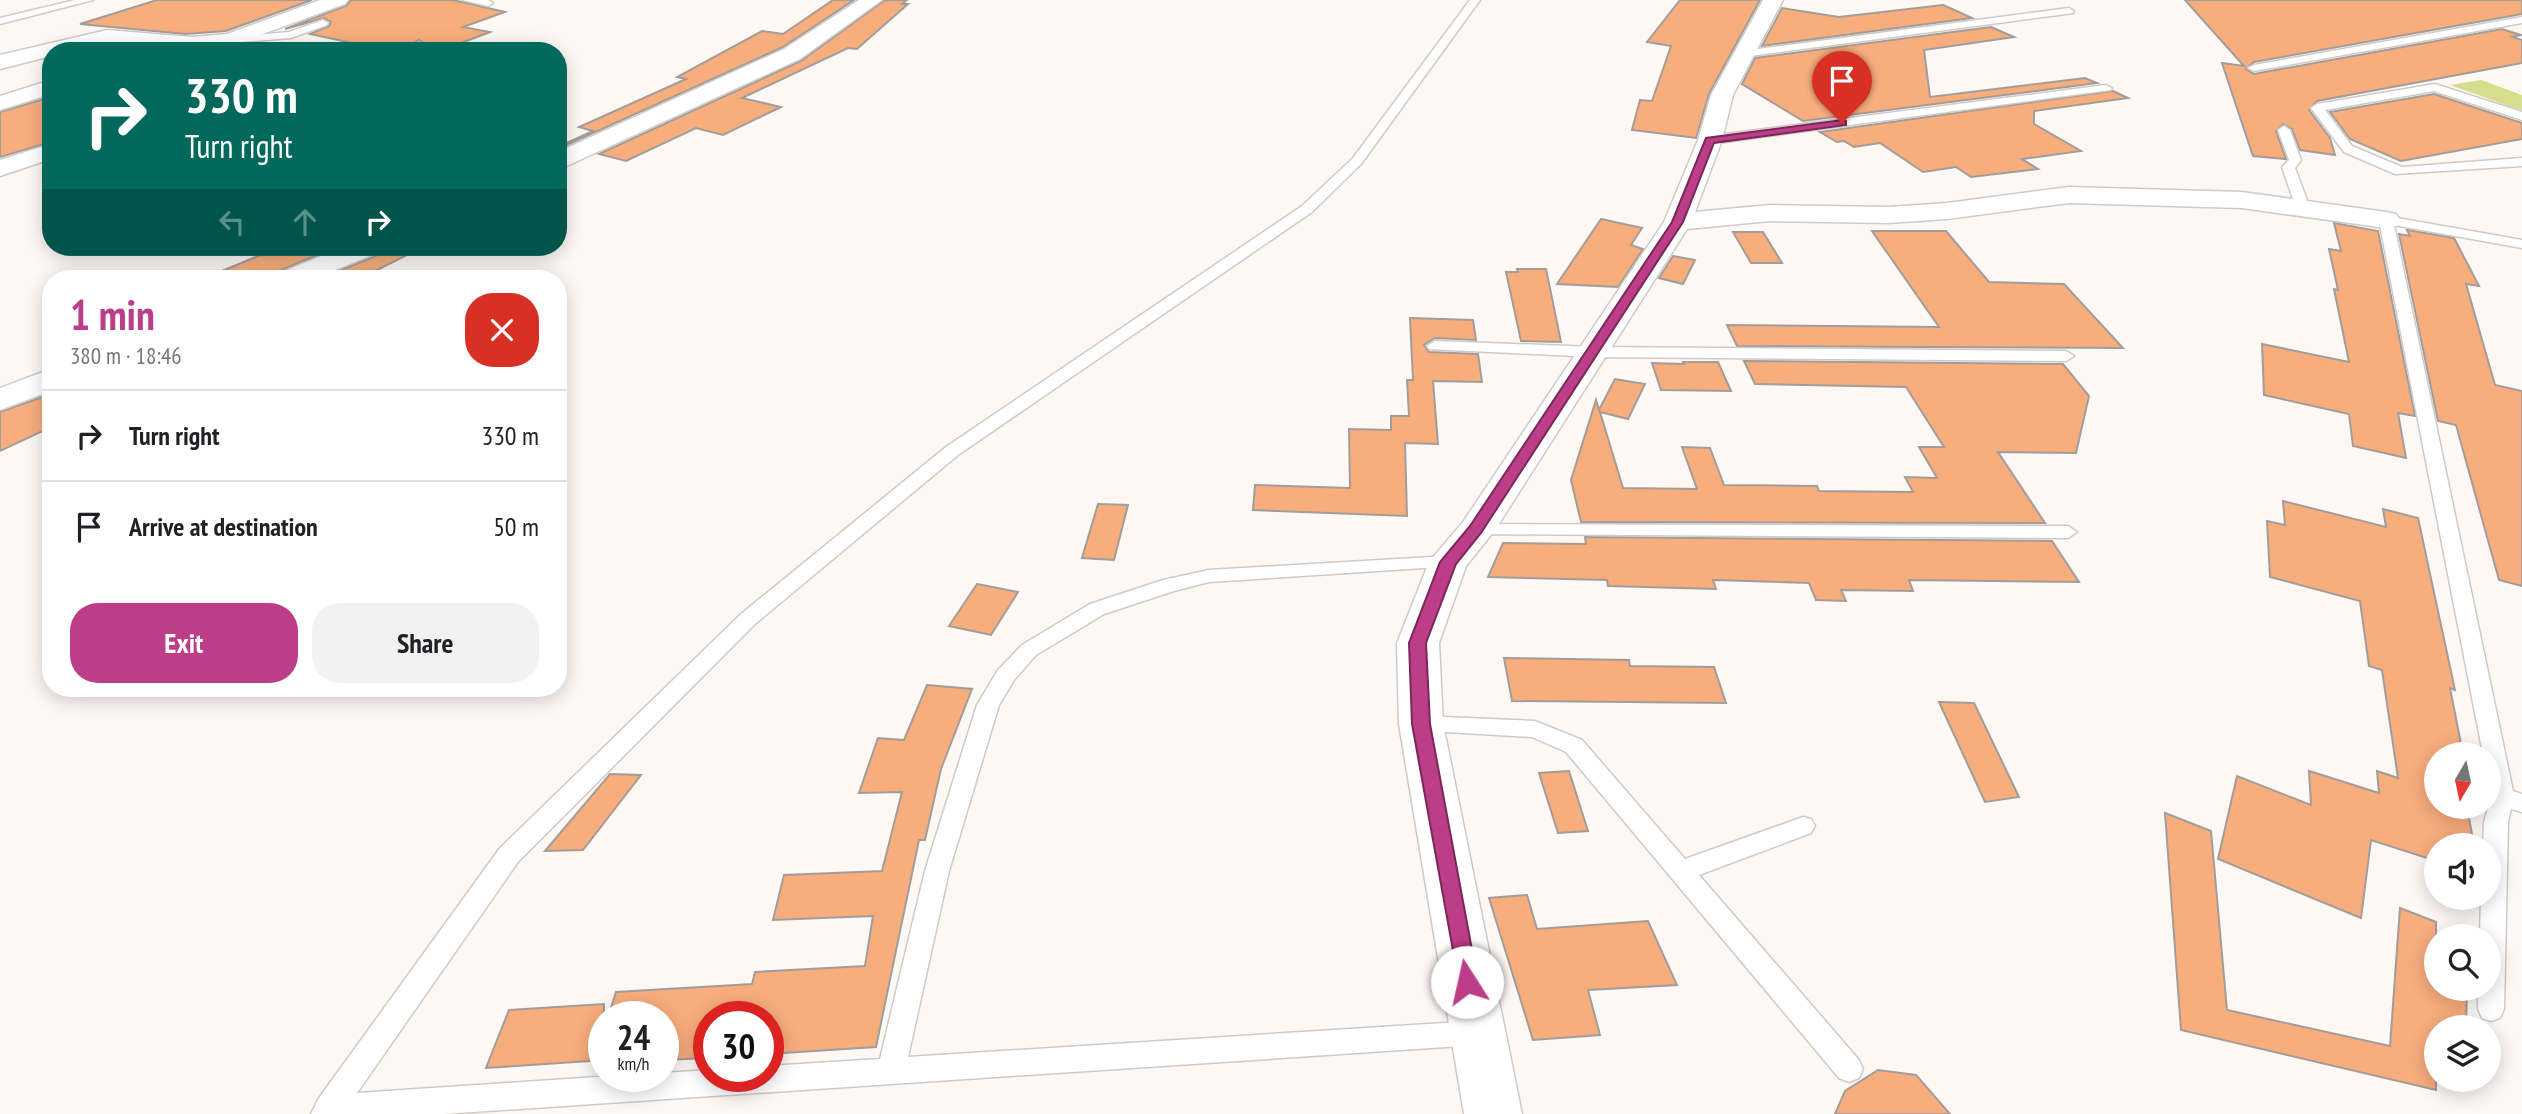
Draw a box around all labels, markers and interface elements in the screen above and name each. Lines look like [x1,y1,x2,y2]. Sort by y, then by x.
pin [1812,51,1872,123]
icon: arrive [1823,62,1861,100]
text: 330 m [185,63,298,127]
icon: right [70,70,161,161]
text: Turn right [185,125,293,167]
icon: left [213,203,251,241]
icon: ahead [286,203,324,241]
icon: right [359,203,397,241]
text: 1 min [70,287,155,342]
button: close [465,293,539,367]
text: 380 m · 18:46 [70,341,182,370]
icon: right [70,417,108,455]
text: Turn right [129,419,220,452]
text: 330 m [481,419,539,452]
icon: arrive [70,508,108,546]
text: Arrive at destination [129,510,318,543]
text: 50 m [493,510,539,543]
button: Exit [70,603,298,683]
button: Share [312,603,539,683]
north arrow [2424,742,2501,819]
map controls [2424,742,2501,1092]
button: sound [2424,833,2501,910]
button: search [2424,924,2501,1001]
position arrow [1430,945,1504,1019]
speed limit sign: 30 [693,1001,784,1092]
text: 24 [617,1014,650,1060]
button: layers [2424,1015,2501,1092]
text: km/h [618,1052,649,1075]

